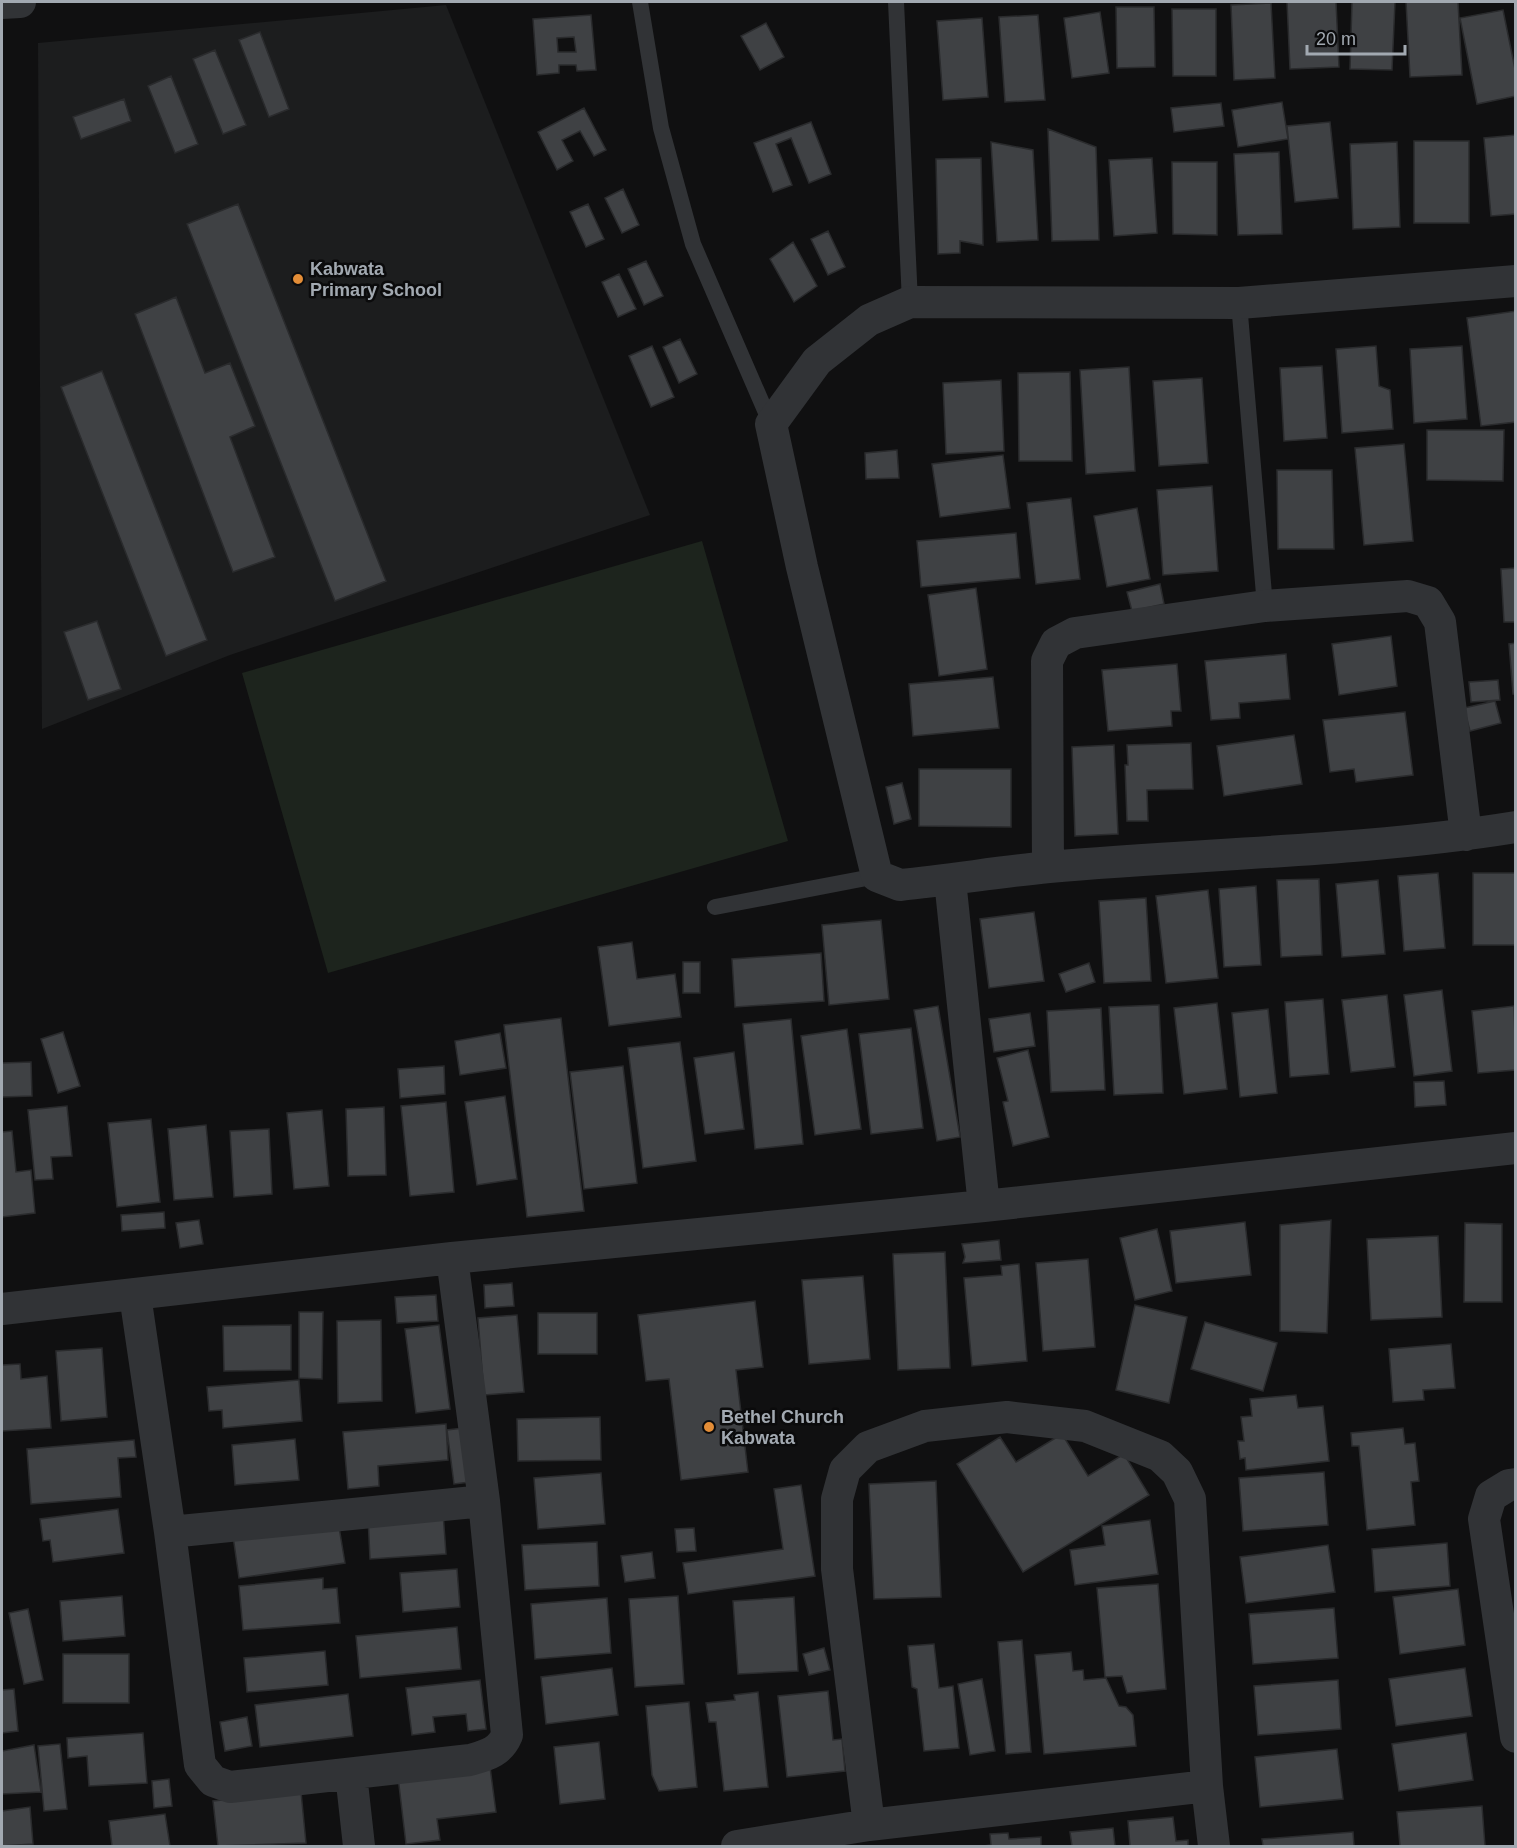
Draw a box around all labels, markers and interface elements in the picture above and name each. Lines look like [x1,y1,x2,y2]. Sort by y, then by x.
scale bar [1307,18,1404,56]
text: 20 m [1316,29,1356,49]
place label: Kabwata Primary School [310,259,442,300]
marker: Kabwata Primary School [291,272,305,286]
place label: Bethel Church Kabwata [721,1407,844,1448]
marker: Bethel Church Kabwata [702,1420,716,1434]

